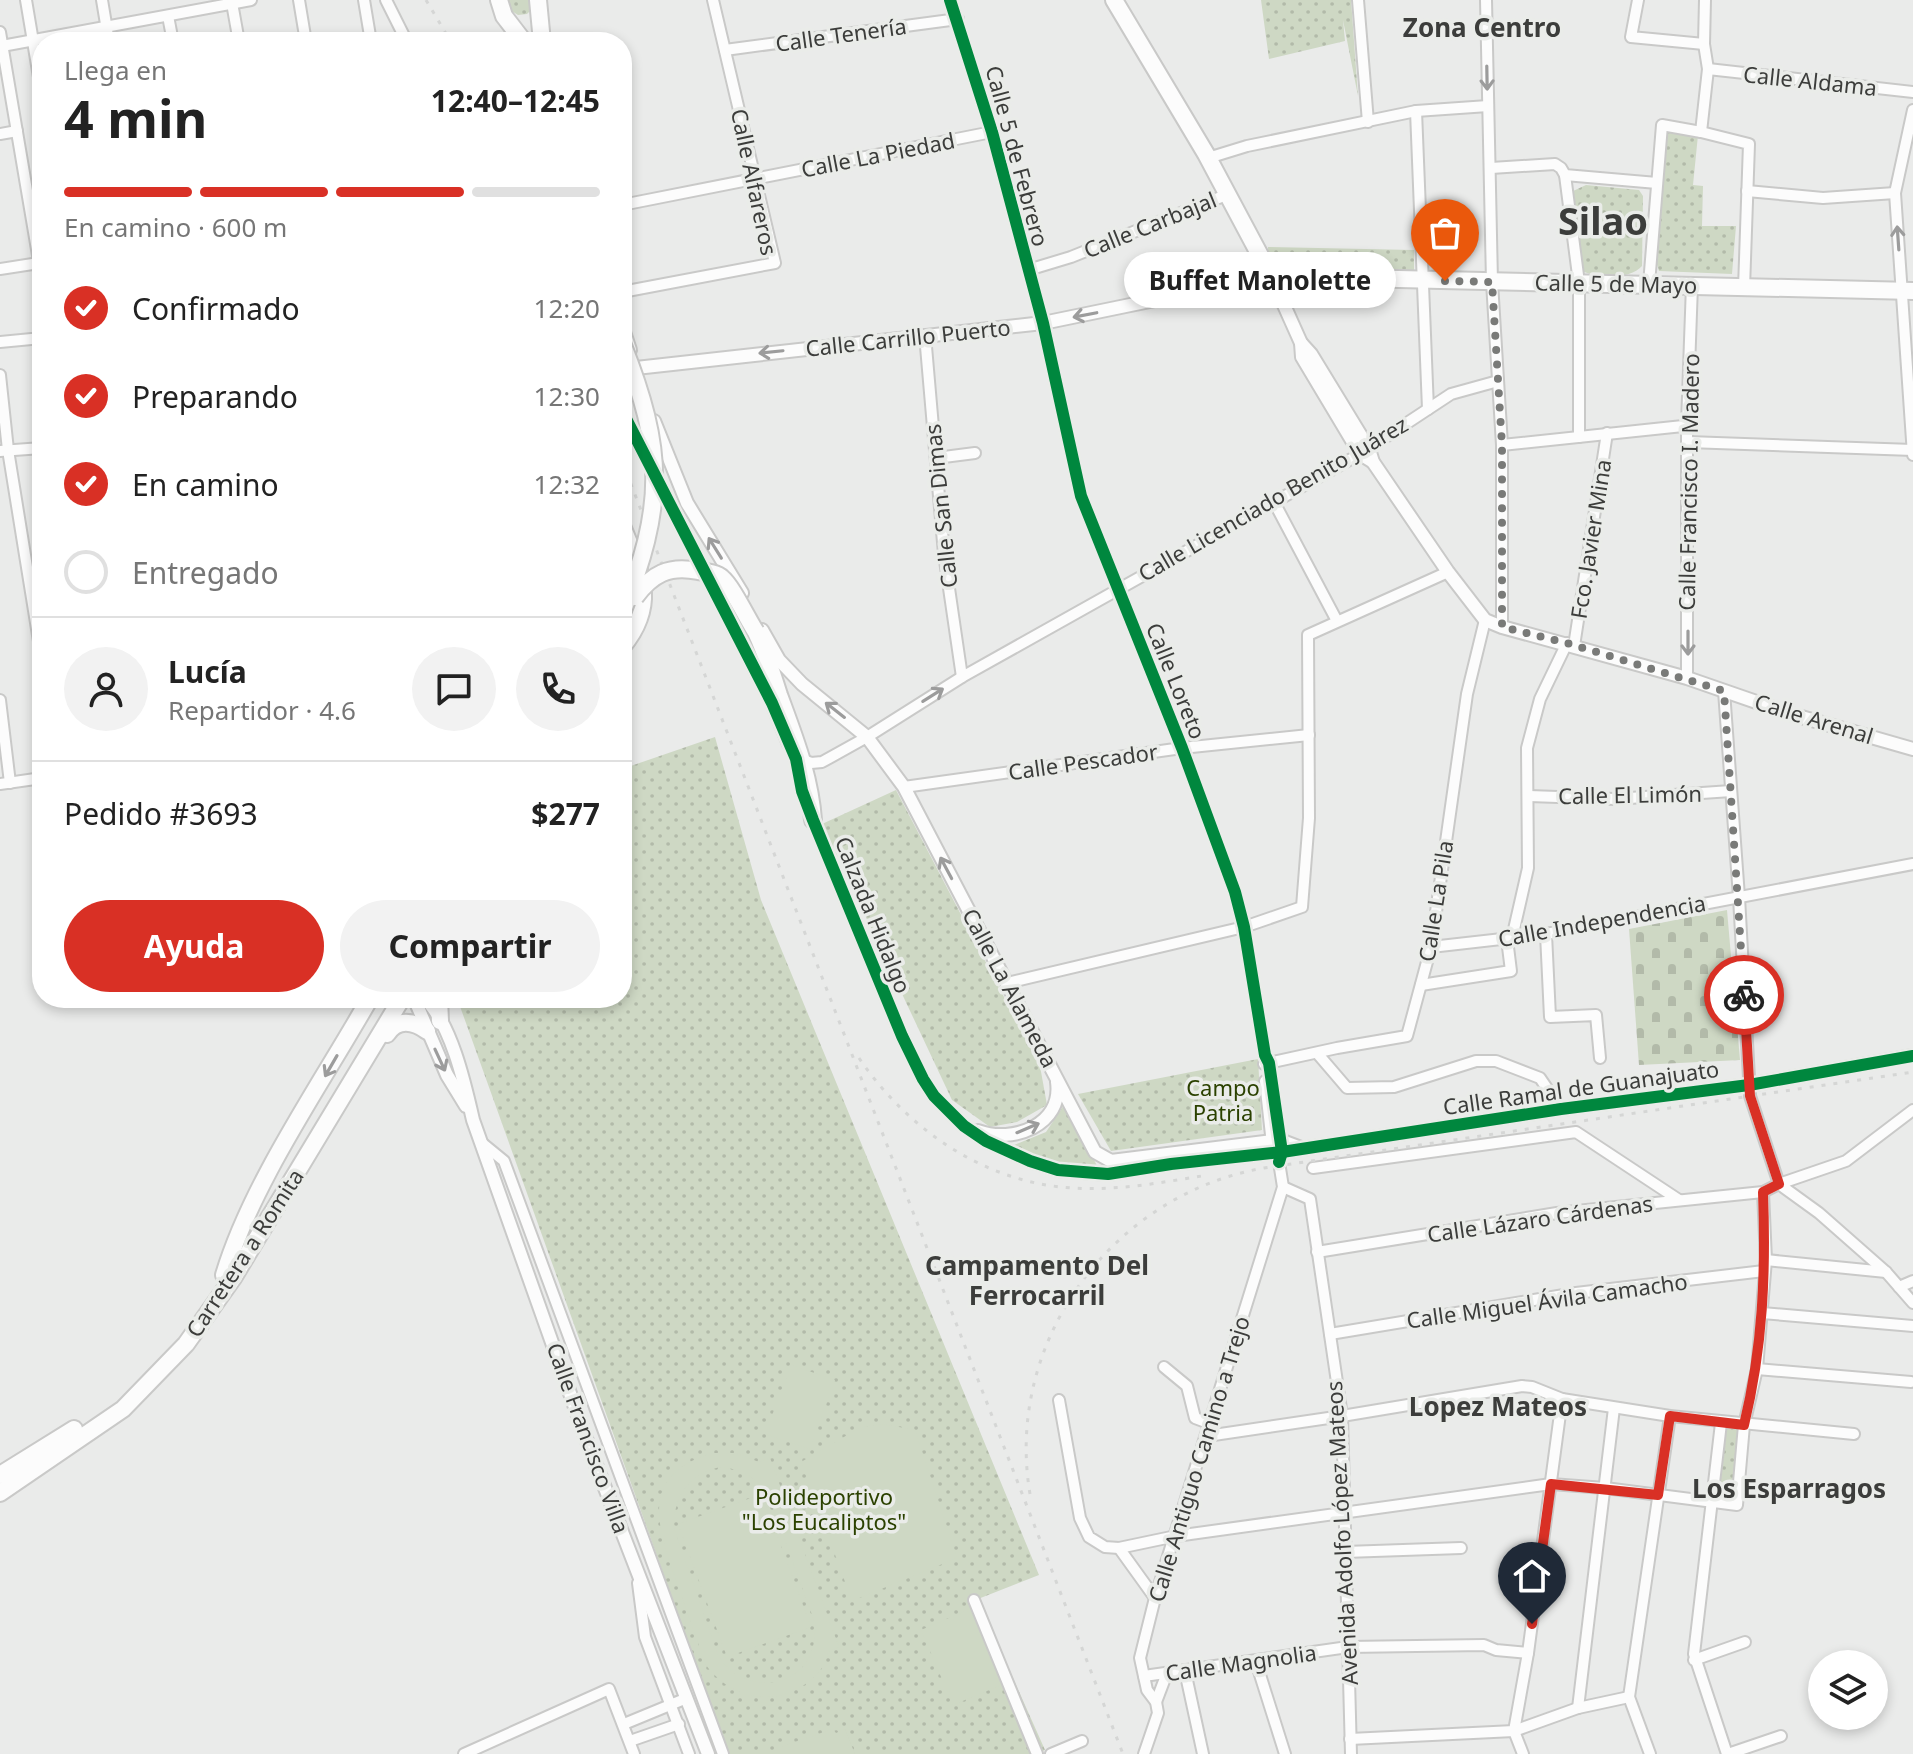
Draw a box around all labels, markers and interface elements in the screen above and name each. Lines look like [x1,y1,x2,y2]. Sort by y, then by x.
district label: Zona Centro [1403,9,1561,45]
street label: Calle Tenería [773,10,908,58]
text: Llega en [64,52,167,88]
street label: Calle Aldama [1742,58,1878,102]
street label: Calle 5 de Febrero [979,62,1057,249]
one-way arrow [1480,64,1495,91]
text: 12:40–12:45 [431,80,600,121]
text: 4 min [64,82,207,153]
street label: Calle Alfareros [725,106,785,258]
street label: Calle La Piedad [798,124,957,184]
street label: Calle Carbajal [1079,184,1220,264]
district label: Silao [1558,194,1648,246]
pin [1411,199,1479,281]
text: En camino · 600 m [64,209,287,245]
icon: bag [1423,211,1467,255]
one-way arrow [1890,225,1905,252]
callout: Buffet Manolette [1125,253,1397,309]
text: Buffet Manolette [1149,262,1371,298]
street label: Calle 5 de Mayo [1535,267,1698,299]
icon: check [64,286,108,330]
text: Confirmado [132,288,300,329]
text: 12:20 [534,290,600,326]
one-way arrow [1073,308,1098,323]
street label: Calle Carrillo Puerto [804,311,1012,363]
one-way arrow [759,345,785,360]
street label: Calle Francisco I. Madero [1671,353,1705,611]
icon: check [64,374,108,418]
text: Preparando [132,376,298,417]
text: 12:30 [534,378,600,414]
street label: Calle Licenciado Benito Juárez [1132,408,1413,588]
street label: Calle San Dimas [916,423,964,590]
street label: Fco. Javier Mina [1563,457,1617,621]
icon: check [64,462,108,506]
text: En camino [132,464,279,505]
text: 12:32 [534,466,600,502]
one-way arrow [706,537,722,560]
text: Entregado [132,552,279,593]
street label: Calle Loreto [1140,618,1214,743]
one-way arrow [1680,629,1695,656]
button: person [64,647,148,731]
button: chat [412,647,496,731]
button: phone [516,647,600,731]
text: Lucía [168,651,247,692]
street label: Calle Arenal [1751,686,1877,750]
one-way arrow [921,687,944,703]
text: Repartidor · 4.6 [168,692,356,728]
one-way arrow [825,701,846,719]
street label: Calle Pescador [1006,736,1160,786]
street label: Calle El Limón [1558,778,1702,810]
text: Pedido #3693 [64,793,258,834]
text: $277 [531,793,600,834]
street label: Calzada Hidalgo [829,832,919,997]
street label: Calle La Pila [1411,838,1459,964]
one-way arrow [938,856,954,880]
street label: Calle Independencia [1496,887,1708,953]
button: Ayuda [64,900,324,992]
button: Compartir [340,900,600,992]
street label: Calle La Alameda [956,903,1065,1072]
courier [1704,955,1784,1035]
icon: bike [1722,973,1766,1017]
one-way arrow [434,1048,449,1072]
one-way arrow [323,1053,338,1077]
street label: Calle Ramal de Guanajuato [1441,1053,1721,1121]
park label: Campo Patria [1186,1072,1260,1127]
one-way arrow [1015,1120,1040,1135]
street label: Carretera a Romita [178,1163,310,1342]
street label: Calle Lázaro Cárdenas [1425,1187,1654,1249]
district label: Campamento Del Ferrocarril [925,1247,1149,1313]
street label: Calle Miguel Ávila Camacho [1404,1265,1689,1335]
street label: Calle Antiguo Camino a Trejo [1140,1312,1256,1605]
street label: Calle Francisco Villa [541,1338,637,1537]
street label: Avenida Adolfo López Mateos [1318,1380,1364,1686]
district label: Lopez Mateos [1409,1388,1587,1424]
district label: Los Esparragos [1692,1470,1886,1506]
park label: Polideportivo "Los Eucaliptos" [742,1481,906,1536]
pin [1498,1542,1566,1624]
icon: home [1510,1554,1554,1598]
street label: Calle Magnolia [1163,1637,1318,1687]
map controls [1808,1650,1888,1730]
button: layers [1808,1650,1888,1730]

